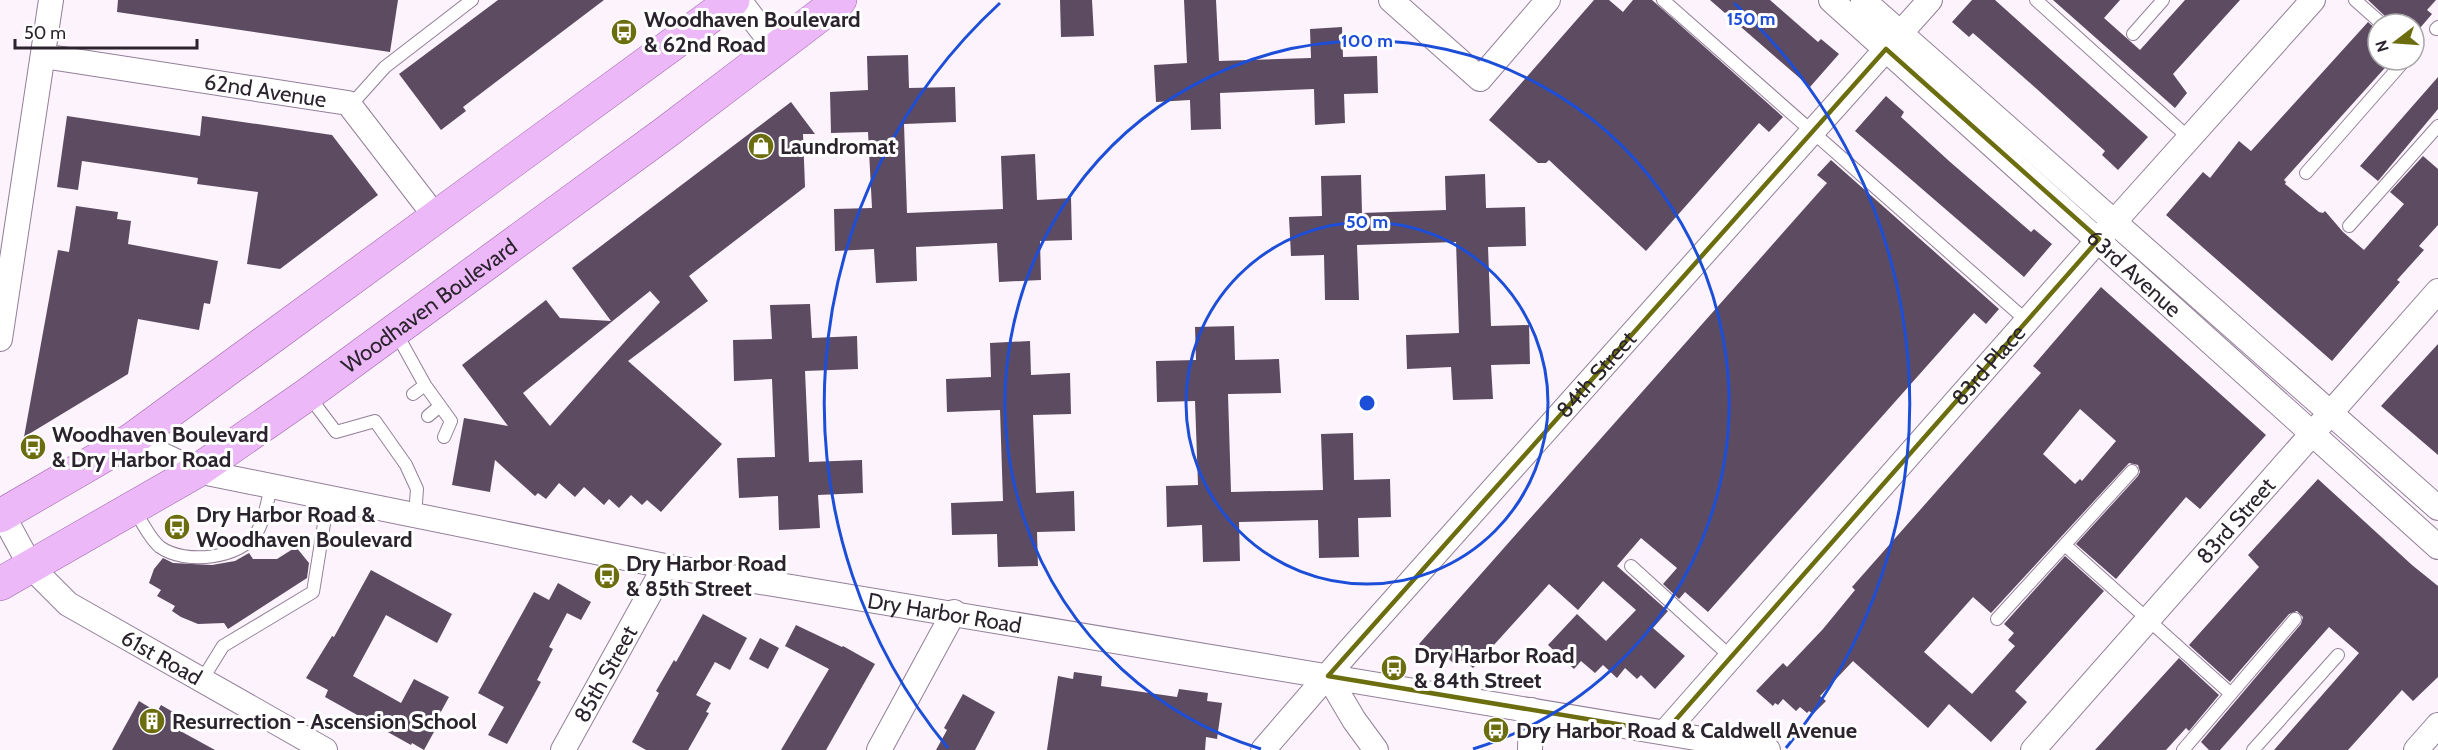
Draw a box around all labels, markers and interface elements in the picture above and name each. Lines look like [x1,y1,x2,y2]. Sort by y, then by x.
place label: Woodhaven Boulevard & 62nd Road [644,6,861,58]
text: 150 m [1727,8,1775,30]
scale bar [15,12,196,50]
north arrow [2366,12,2426,72]
bus stop icon: Woodhaven Boulevard & 62nd Road [609,17,639,47]
text: 50 m [24,22,66,44]
text: 100 m [1341,30,1393,52]
text: N [2371,38,2393,54]
street label: 62nd Avenue [202,68,328,113]
shop icon: Laundromat [746,131,776,161]
place label: Laundromat [780,133,896,160]
text: 50 m [1346,211,1388,233]
street label: 63rd Avenue [2081,224,2187,323]
street label: Woodhaven Boulevard [336,232,522,379]
street label: 83rd Place [1946,319,2031,411]
street label: 84th Street [1550,325,1642,423]
centre of rings [1357,393,1377,413]
place label: Woodhaven Boulevard & Dry Harbor Road [52,421,269,473]
bus stop icon: Woodhaven Boulevard & Dry Harbor Road [18,432,48,462]
street label: 83rd Street [2190,472,2281,569]
place label: Dry Harbor Road & Woodhaven Boulevard [196,501,413,553]
bus stop icon: Dry Harbor Road & Woodhaven Boulevard [162,512,192,542]
place label: Dry Harbor Road & 85th Street [626,550,786,602]
bus stop icon: Dry Harbor Road & 85th Street [592,561,622,591]
street label: Dry Harbor Road [866,587,1024,639]
street label: 85th Street [568,620,643,727]
street label: 61st Road [116,624,207,691]
place label: Dry Harbor Road & 84th Street [1414,642,1574,694]
bus stop icon: Dry Harbor Road & 84th Street [1379,653,1409,683]
building icon: Resurrection - Ascension School [137,706,167,736]
place label: Resurrection - Ascension School [172,708,477,735]
bus stop icon: Dry Harbor Road & Caldwell Avenue [1481,715,1511,745]
place label: Dry Harbor Road & Caldwell Avenue [1516,717,1857,744]

